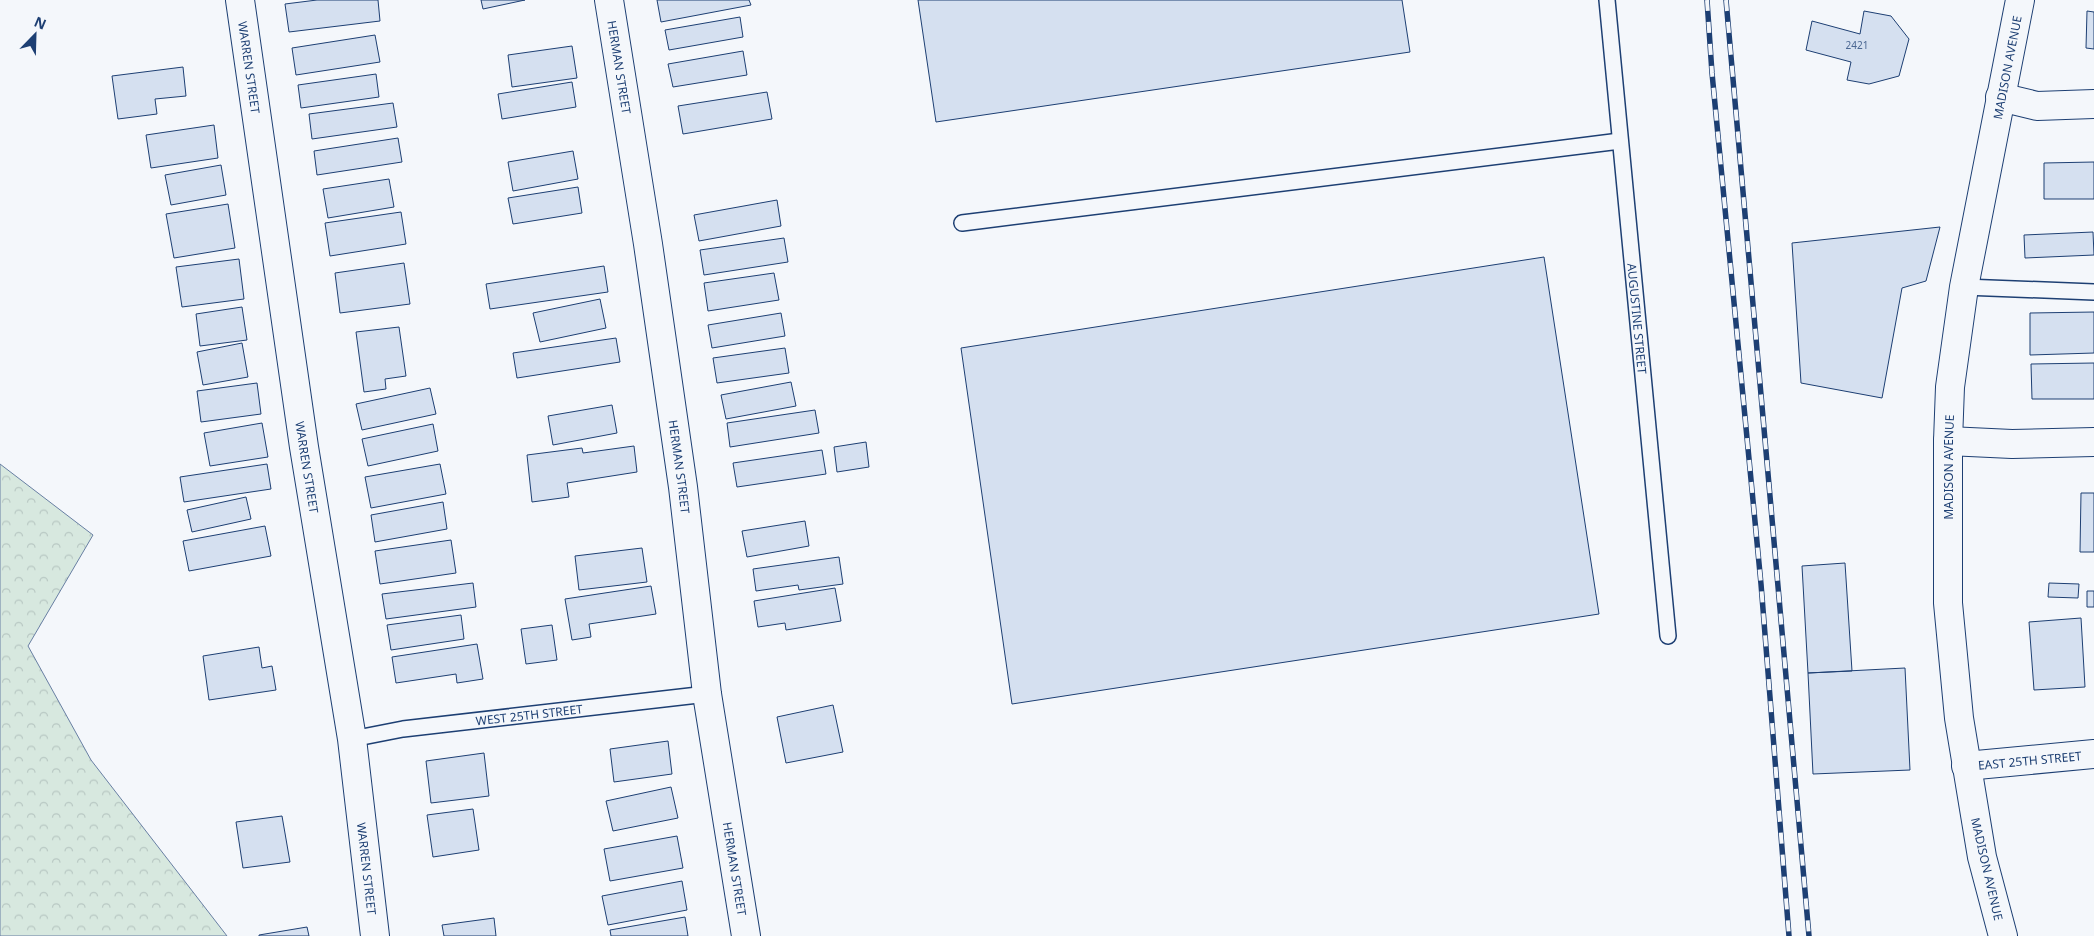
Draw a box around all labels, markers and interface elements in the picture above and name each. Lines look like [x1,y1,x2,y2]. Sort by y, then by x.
north arrow [10,10,60,60]
text: N [31,12,49,34]
street label: MADISON AVENUE [1988,14,2025,121]
street label: HERMAN STREET [604,19,636,116]
street label: WARREN STREET [235,20,265,115]
house number: 2421 [1846,38,1868,52]
street label: AUGUSTINE STREET [1624,262,1651,375]
street label: MADISON AVENUE [1940,414,1957,520]
street label: HERMAN STREET [665,419,695,515]
street label: WARREN STREET [292,420,323,515]
street label: WEST 25TH STREET [475,700,584,729]
street label: EAST 25TH STREET [1977,747,2083,773]
street label: MADISON AVENUE [1967,816,2007,922]
street label: WARREN STREET [353,821,381,916]
street label: HERMAN STREET [719,821,751,917]

